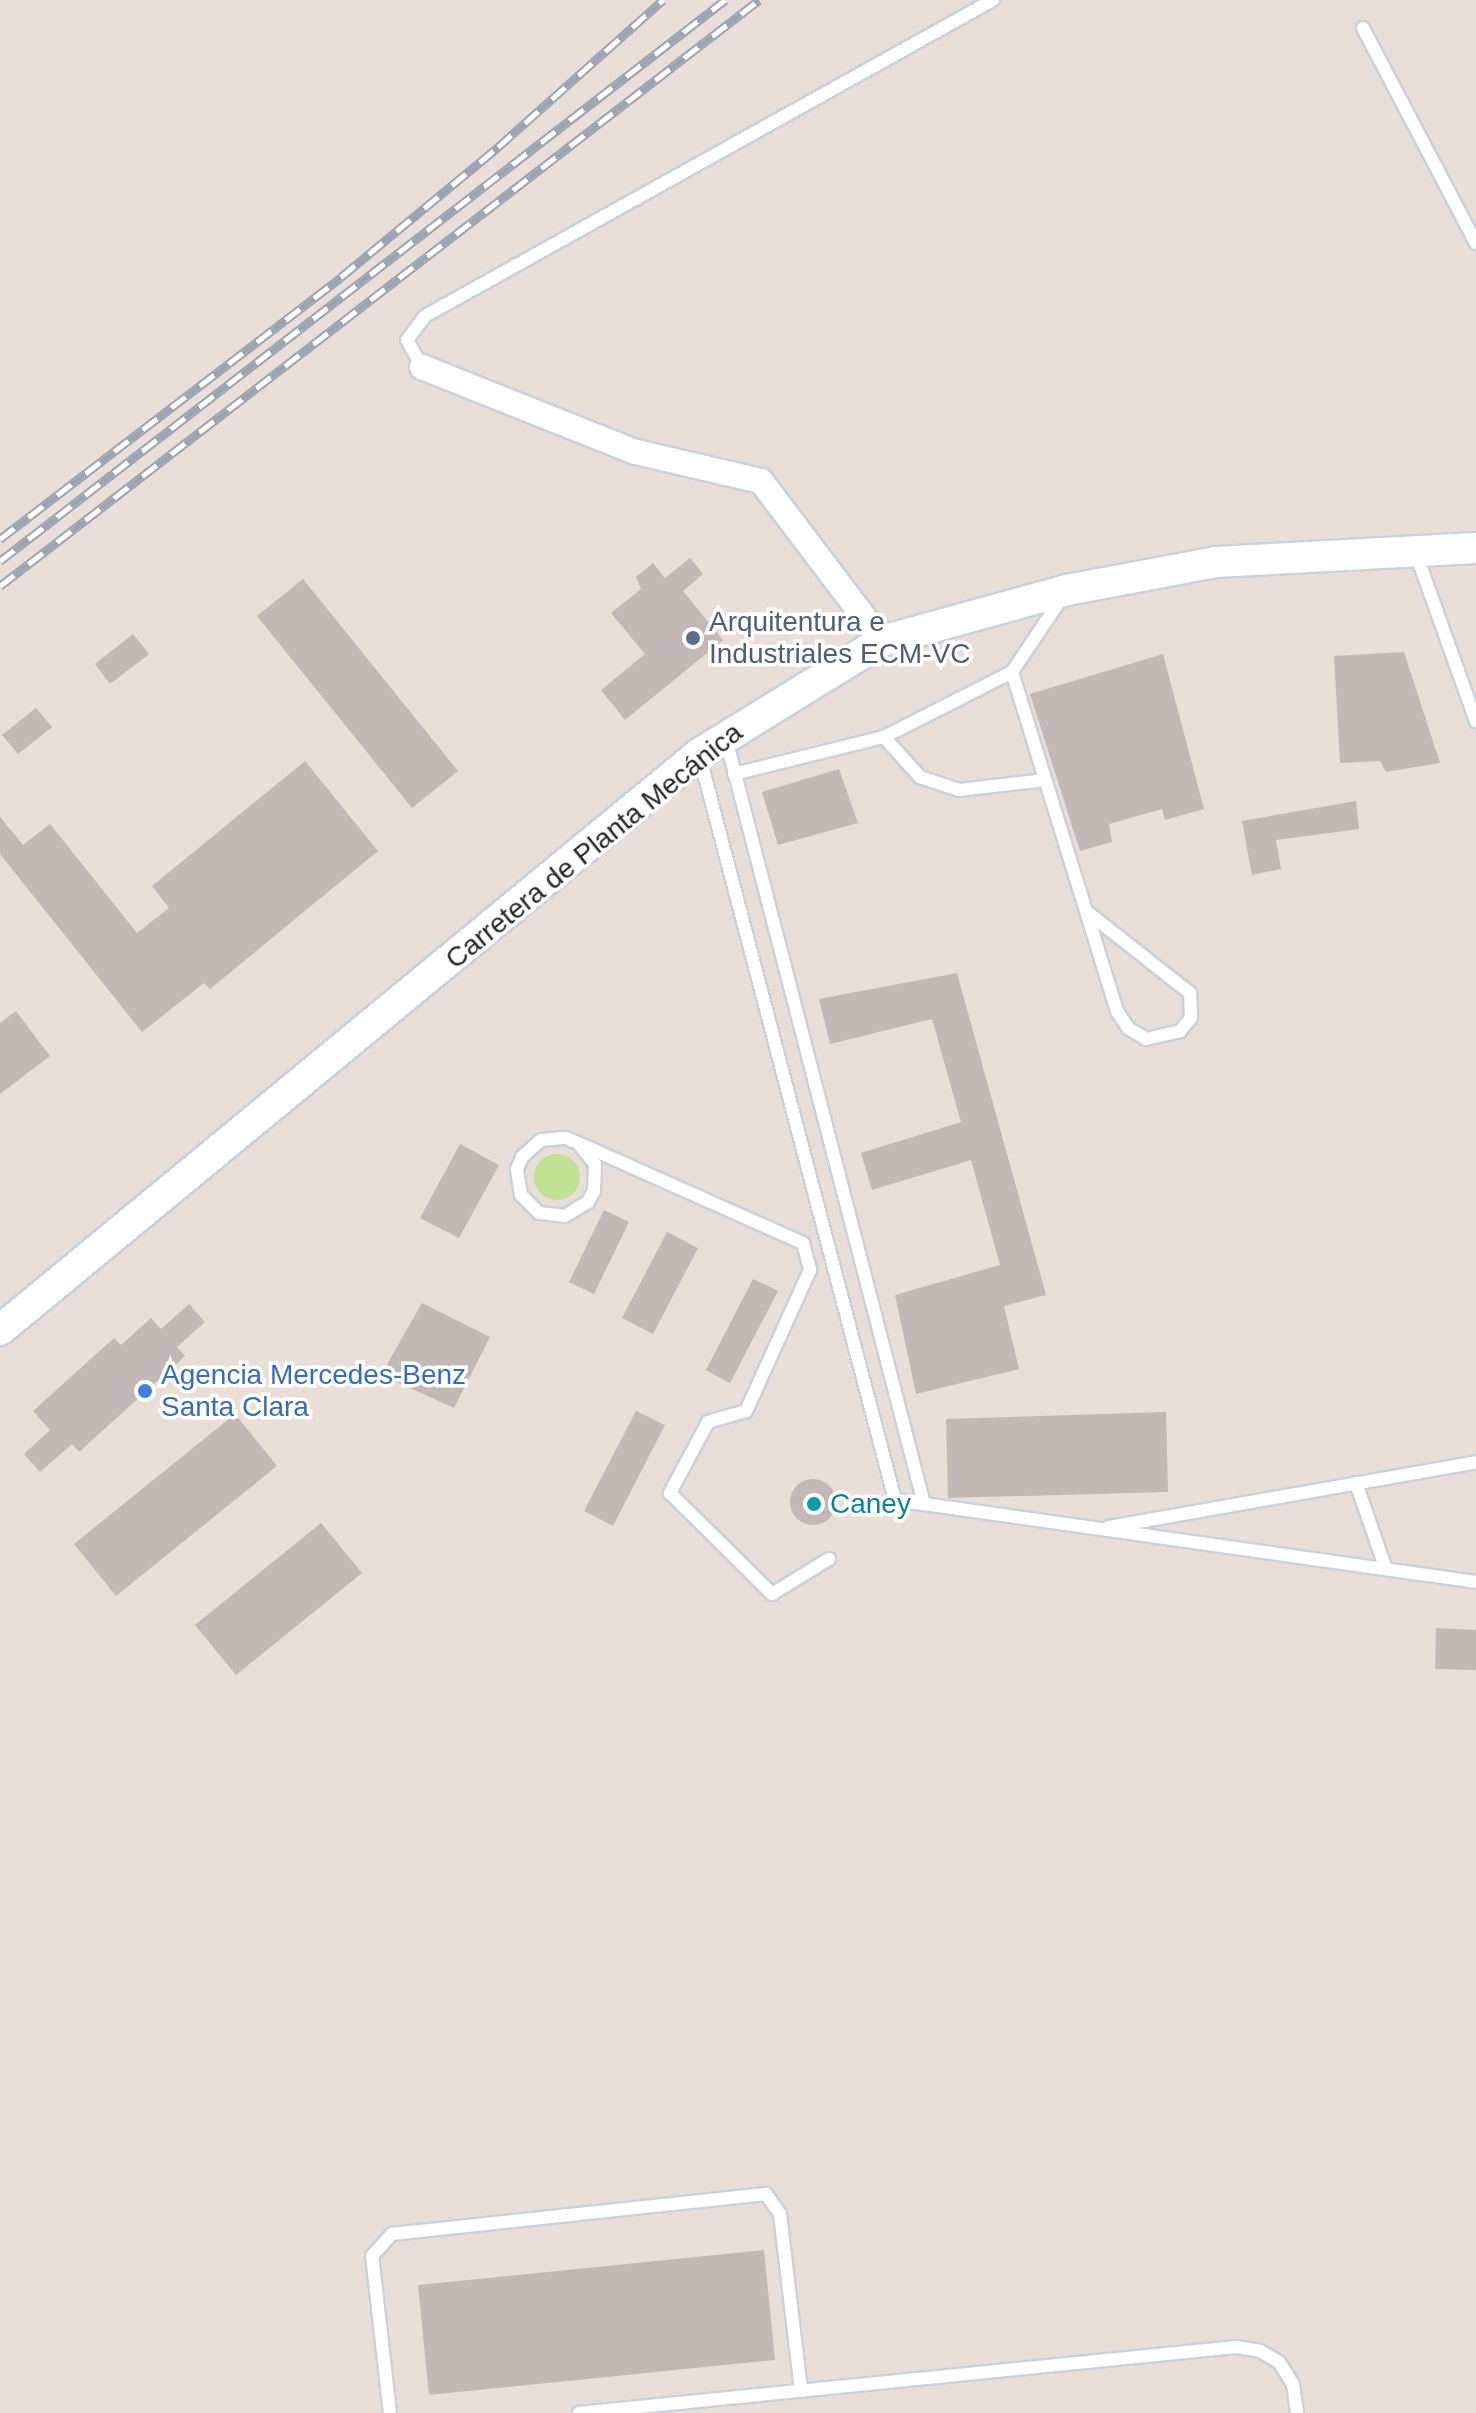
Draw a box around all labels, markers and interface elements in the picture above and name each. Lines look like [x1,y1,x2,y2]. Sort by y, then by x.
place label: Arquitentura e Industriales ECM-VC [709,605,970,671]
marker: Arquitentura e Industriales ECM-VC [684,629,702,647]
street label: Carretera de Planta Mecánica [439,716,749,976]
place label: Agencia Mercedes-Benz Santa Clara [161,1358,466,1424]
marker: Agencia Mercedes-Benz Santa Clara [136,1382,154,1400]
place label: Caney [830,1487,911,1521]
marker: Caney [805,1495,823,1513]

